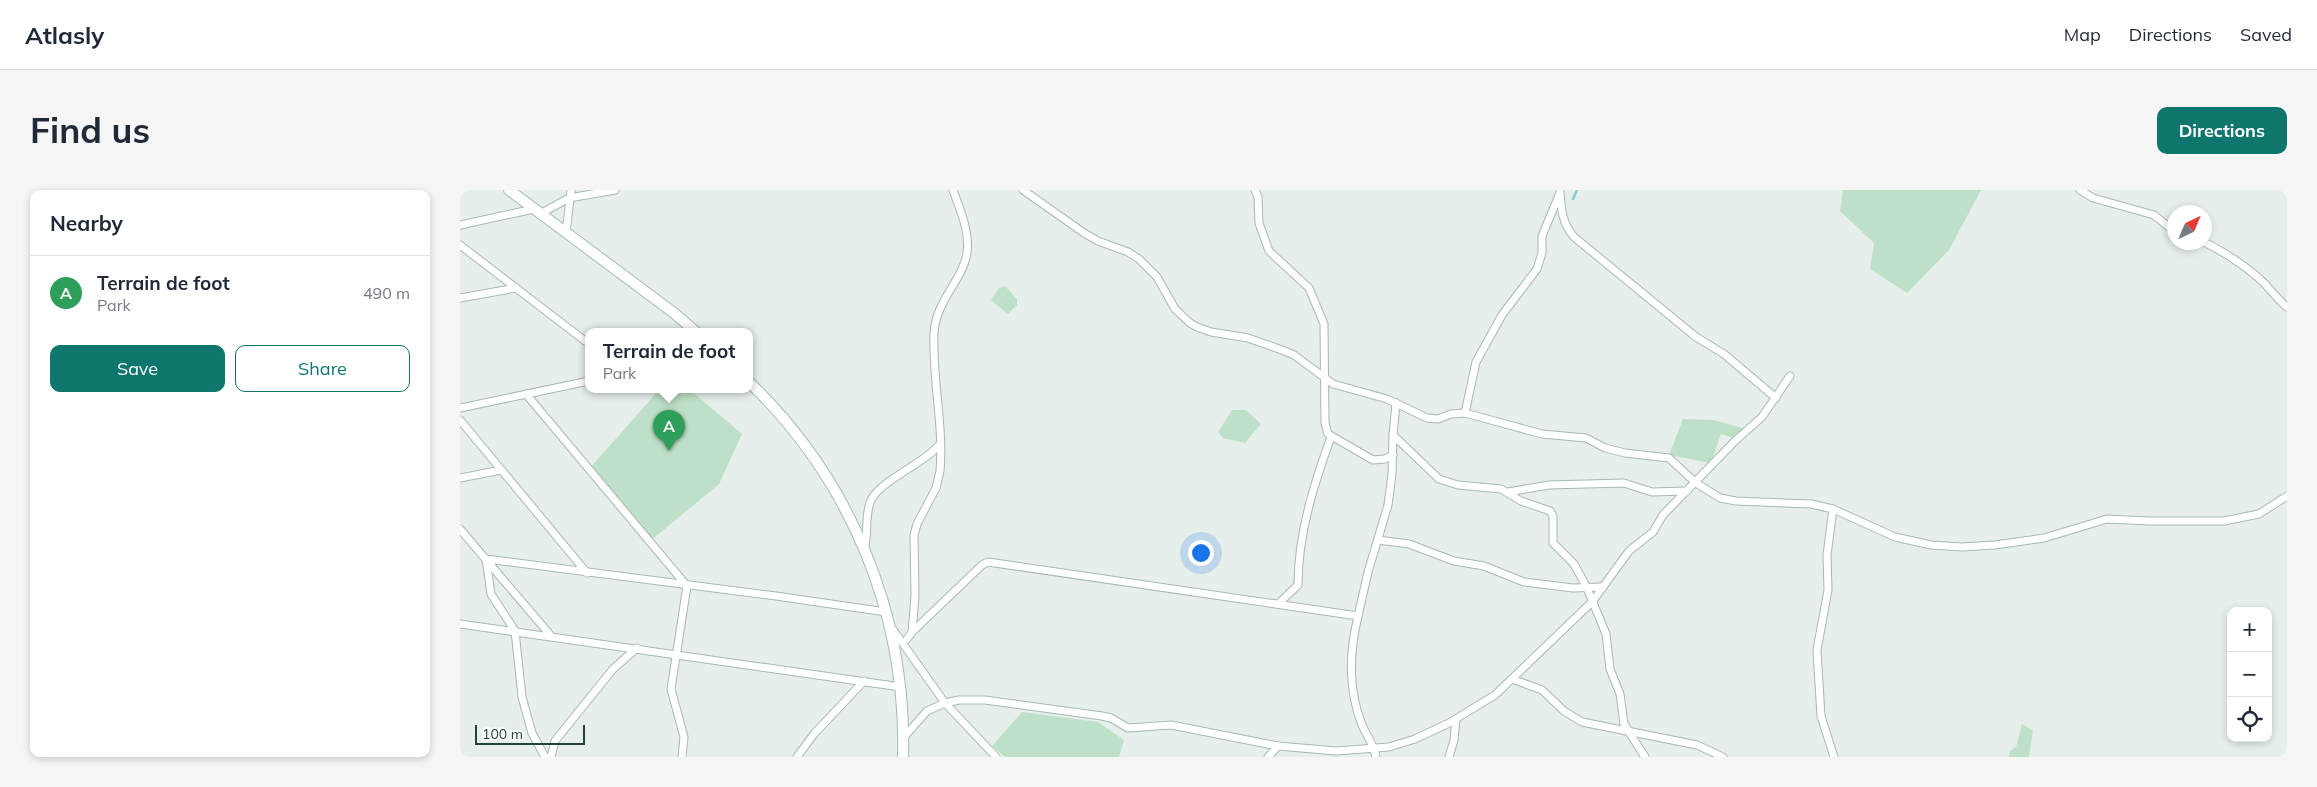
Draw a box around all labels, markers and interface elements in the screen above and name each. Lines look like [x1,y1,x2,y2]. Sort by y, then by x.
text: Atlasly [25,20,104,50]
text: Map [2064,23,2101,46]
text: Directions [2129,23,2212,46]
text: Saved [2240,23,2292,46]
button: Directions [2157,107,2287,154]
text: Find us [30,108,150,152]
north arrow [2167,205,2212,250]
text: Nearby [50,210,123,236]
text: Terrain de foot [97,271,230,295]
text: A [60,283,72,303]
text: 490 m [363,283,410,303]
text: Park [97,295,131,315]
popup [585,328,753,393]
text: Terrain de foot [603,339,735,363]
button: Save [50,345,225,392]
button: Share [235,345,410,392]
text: Park [603,363,636,383]
pin: A [653,410,685,451]
your location [1188,540,1214,566]
map controls [2227,607,2272,742]
button: + [2227,607,2272,652]
button: − [2227,652,2272,697]
button: locate [2227,697,2272,742]
scale bar [475,722,585,745]
text: 100 m [482,725,523,743]

